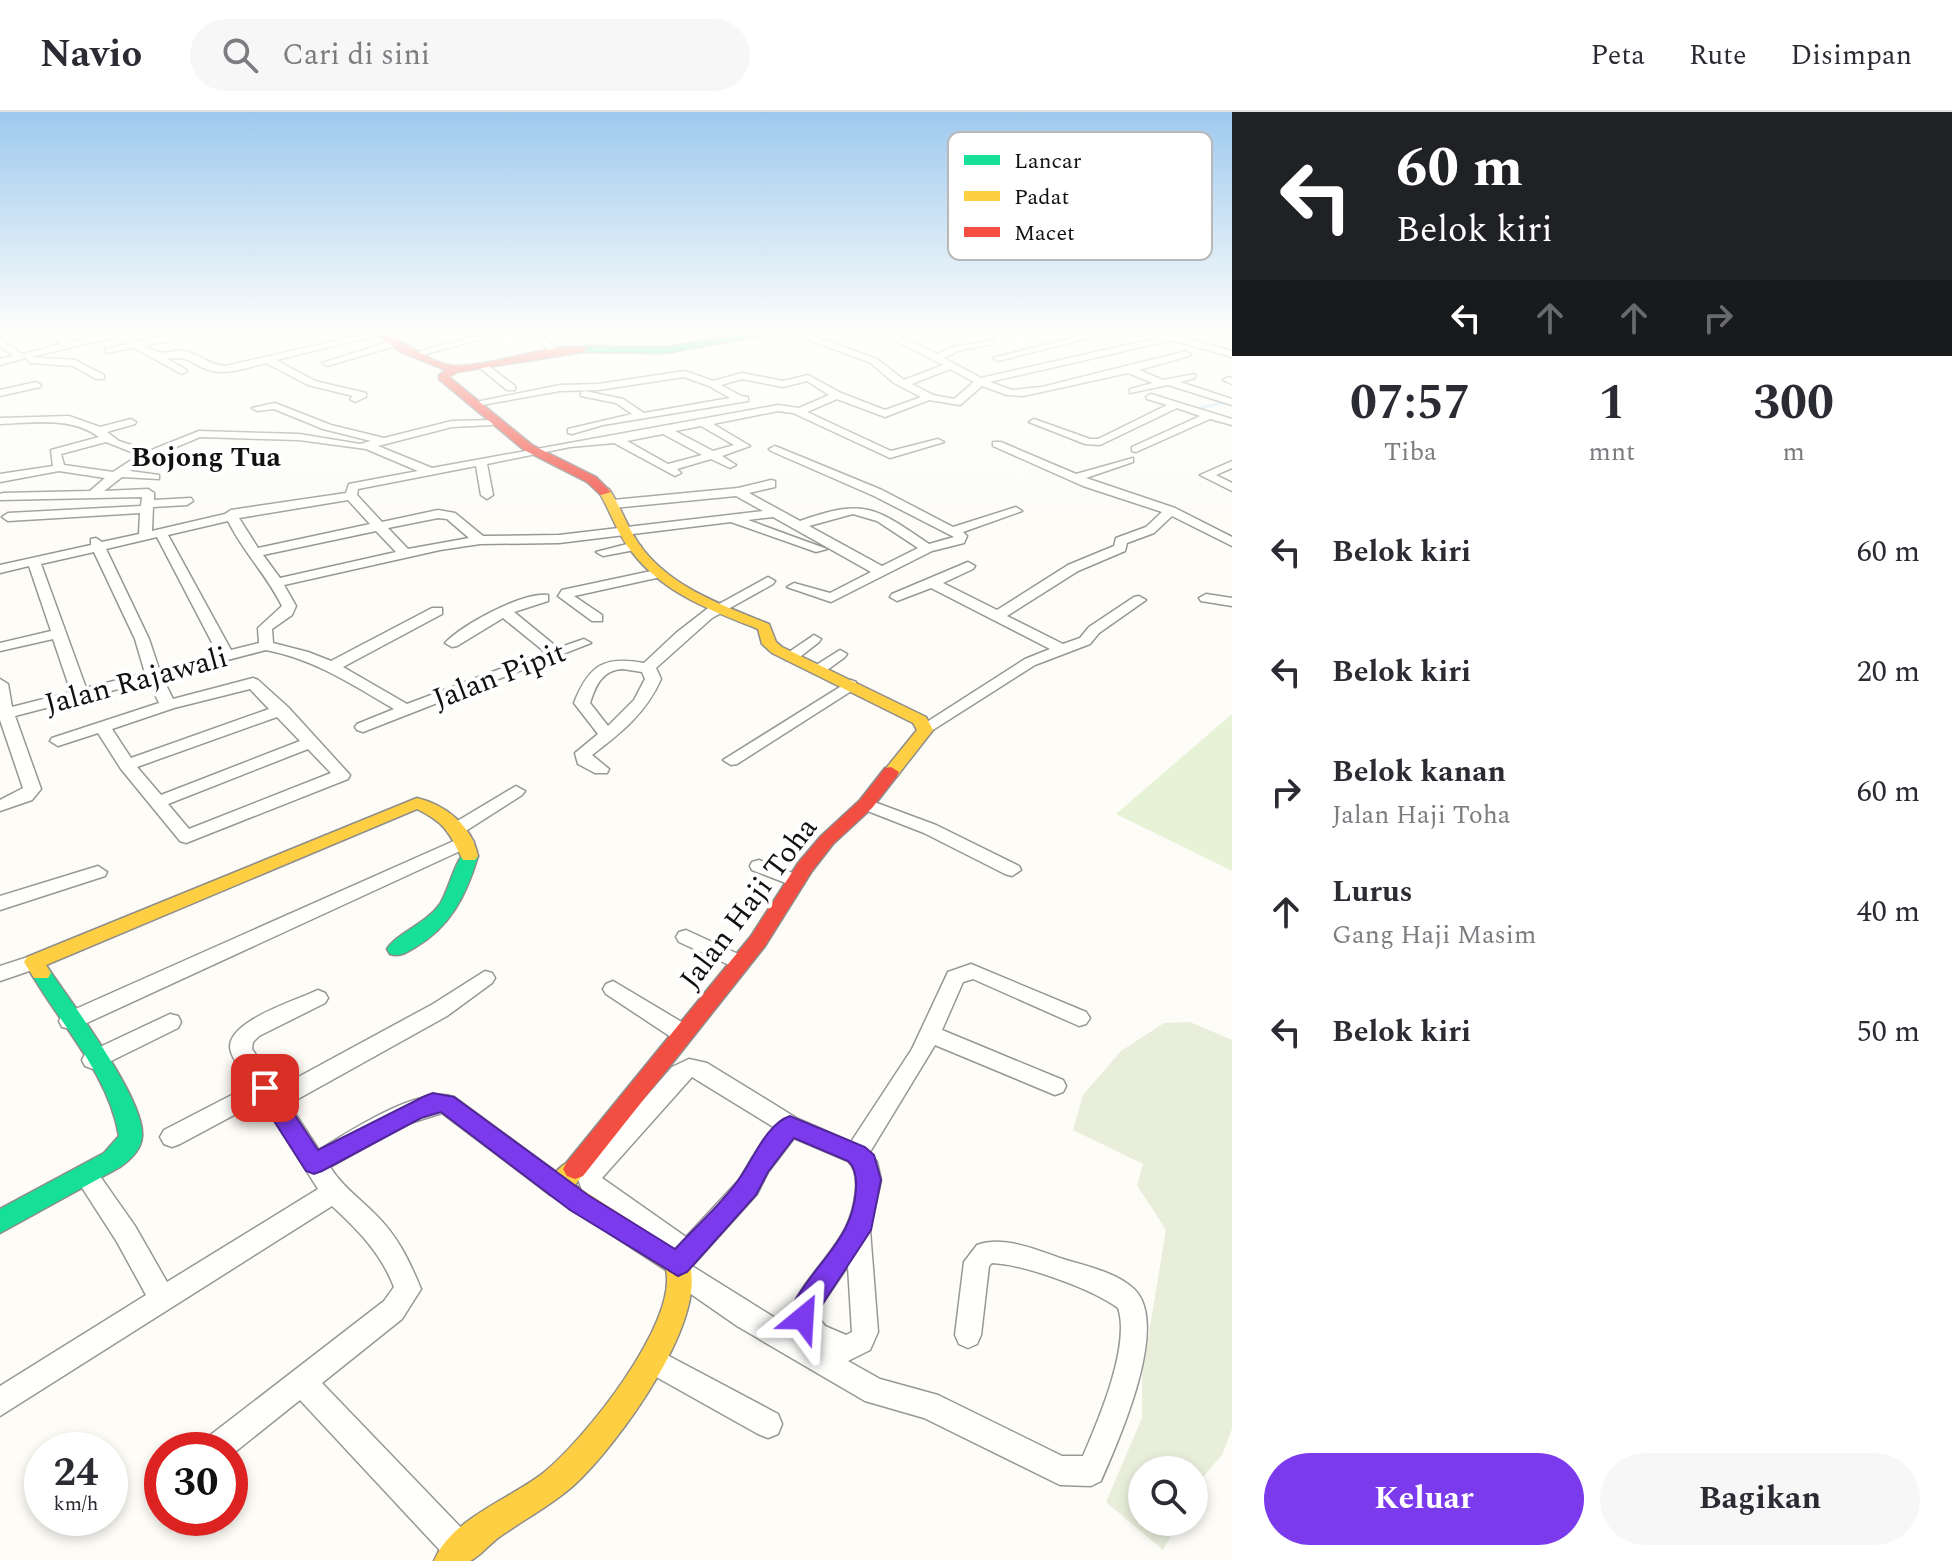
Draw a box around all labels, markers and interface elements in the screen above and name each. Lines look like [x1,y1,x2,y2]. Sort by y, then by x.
search box [190,19,750,91]
text: Navio [40,26,142,84]
text: Cari di sini [282,32,430,78]
icon: search [218,33,262,77]
text: Peta [1590,34,1645,77]
text: Rute [1689,34,1747,77]
text: Disimpan [1791,34,1912,77]
text: 60 m [1396,126,1523,211]
legend [948,132,1212,260]
icon: left [1264,144,1368,248]
text: Lancar [1014,145,1082,178]
text: Padat [1014,181,1069,214]
text: Belok kiri [1396,203,1553,258]
text: Macet [1014,217,1075,250]
icon: left [1444,296,1488,340]
icon: ahead [1528,296,1572,340]
icon: ahead [1612,296,1656,340]
icon: right [1696,296,1740,340]
text: 07:57 [1350,367,1471,440]
text: 1 [1598,367,1625,440]
text: 300 [1753,367,1834,440]
text: Tiba [1384,432,1437,472]
text: mnt [1589,432,1635,472]
text: m [1782,432,1805,472]
district label: Bojong Tua [131,436,282,479]
text: Belok kiri [1332,529,1471,575]
text: 60 m [1857,529,1920,575]
icon: left [1264,530,1308,574]
street label: Jalan Pipit [426,629,573,722]
street label: Jalan Rajawali [40,634,233,728]
text: Belok kiri [1332,649,1471,695]
text: 20 m [1857,649,1920,695]
icon: left [1264,650,1308,694]
text: Belok kanan [1332,749,1506,795]
text: 60 m [1857,769,1920,815]
icon: right [1264,770,1308,814]
text: Jalan Haji Toha [1332,795,1511,835]
street label: Jalan Haji Toha [668,807,829,1000]
text: Lurus [1332,869,1413,915]
text: 40 m [1857,889,1920,935]
icon: ahead [1264,890,1308,934]
text: Gang Haji Masim [1332,915,1536,955]
text: Belok kiri [1332,1009,1471,1055]
text: 50 m [1857,1009,1920,1055]
icon: left [1264,1010,1308,1054]
pin [231,1054,299,1122]
icon: arrive [243,1066,287,1110]
position arrow [761,1276,845,1360]
speed limit sign: 30 [144,1432,248,1536]
text: 24 [54,1443,98,1504]
button: Keluar [1264,1453,1584,1545]
button: Bagikan [1600,1453,1920,1545]
map controls [1128,1456,1208,1536]
button: search [1128,1456,1208,1536]
text: km/h [54,1489,99,1519]

